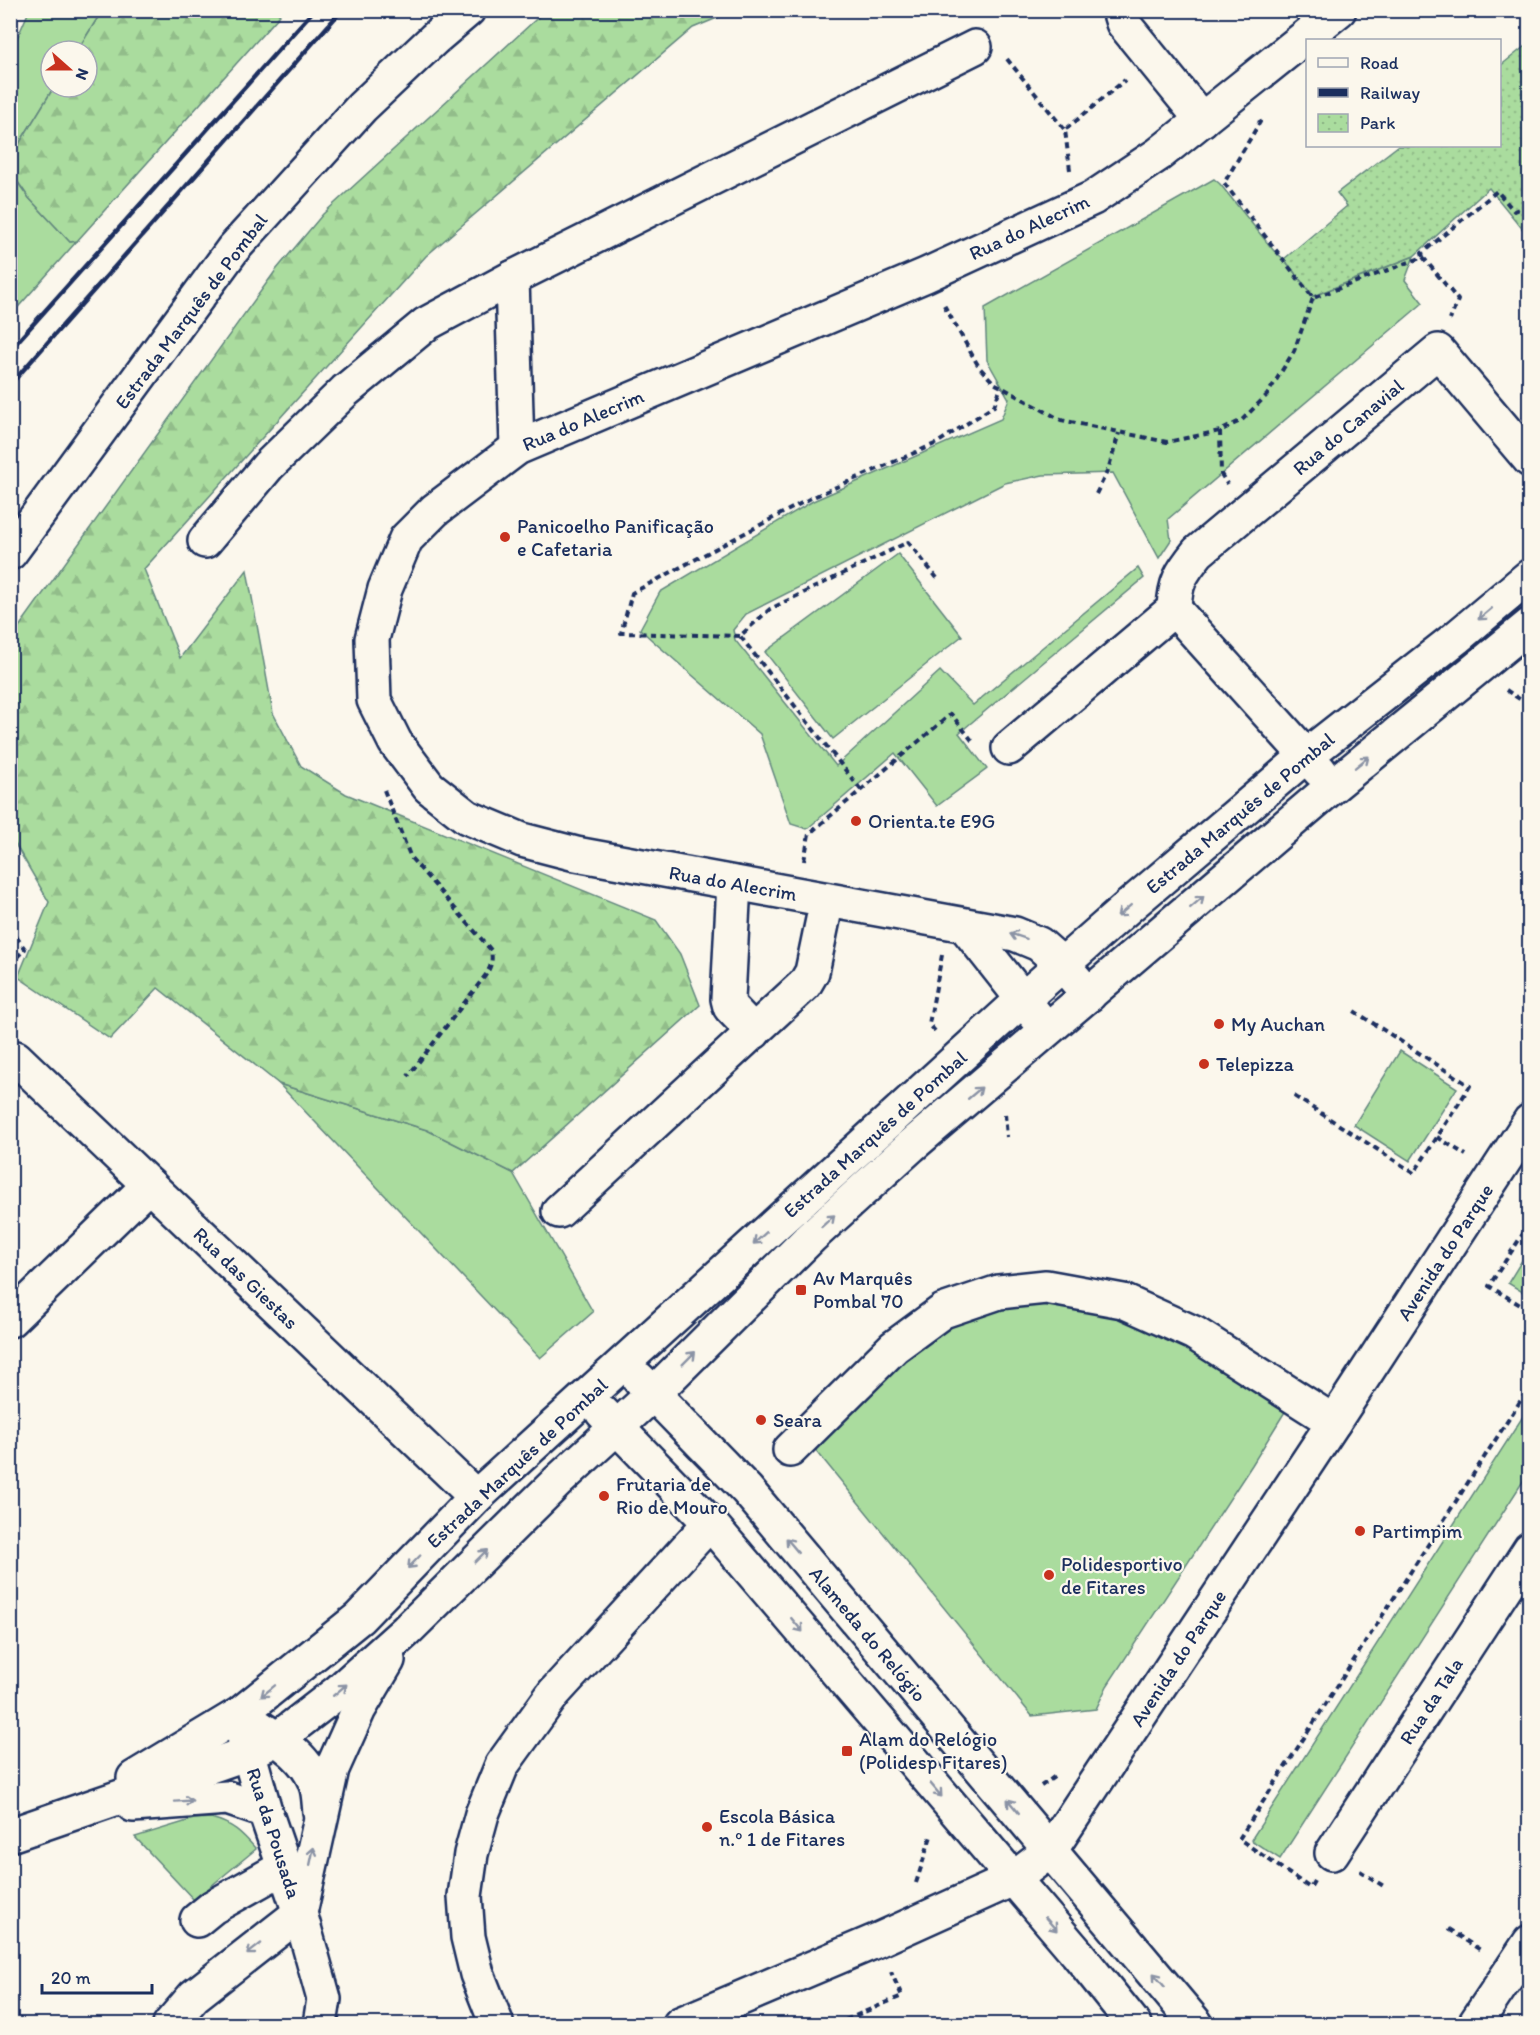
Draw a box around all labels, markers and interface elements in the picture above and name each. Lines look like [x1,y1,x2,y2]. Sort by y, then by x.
north arrow [39,39,99,99]
legend [1306,39,1501,147]
text: Road [1360,52,1399,74]
text: N [72,66,93,83]
text: Railway [1360,82,1421,104]
text: Park [1360,112,1395,134]
street label: Rua do Alecrim [965,189,1093,265]
street label: Estrada Marquês de Pombal [110,208,273,414]
street label: Rua do Canavial [1288,373,1409,480]
street label: Rua do Alecrim [519,384,647,456]
place label: Panicoelho Panificação e Cafetaria [517,514,714,561]
marker: Panicoelho Panificação e Cafetaria [498,530,512,544]
one-way arrow [1477,607,1493,620]
street label: Estrada Marquês de Pombal [1141,727,1339,899]
one-way arrow [1354,756,1370,769]
place label: Orienta.te E9G [868,809,995,833]
marker: Orienta.te E9G [849,814,863,828]
street label: Rua do Alecrim [667,860,799,906]
one-way arrow [1189,895,1204,909]
one-way arrow [1116,904,1131,918]
one-way arrow [1009,930,1028,941]
place label: My Auchan [1231,1012,1325,1036]
marker: My Auchan [1212,1017,1226,1031]
street label: Estrada Marquês de Pombal [778,1045,972,1223]
place label: Telepizza [1216,1052,1294,1076]
marker: Telepizza [1197,1057,1211,1071]
one-way arrow [967,1086,983,1099]
street label: Avenida do Parque [1392,1179,1498,1325]
one-way arrow [820,1214,835,1228]
street label: Rua das Giestas [189,1222,304,1334]
one-way arrow [753,1231,768,1245]
place label: Av Marquês Pombal 70 [813,1266,913,1313]
marker: Av Marquês Pombal 70 [794,1283,808,1297]
one-way arrow [682,1350,697,1365]
street label: Estrada Marquês de Pombal [422,1373,613,1553]
place label: Seara [773,1408,823,1432]
marker: Seara [754,1413,768,1427]
place label: Frutaria de Rio de Mouro [616,1472,728,1519]
marker: Frutaria de Rio de Mouro [597,1489,611,1503]
place label: Partimpim [1372,1519,1462,1543]
marker: Partimpim [1353,1524,1367,1538]
one-way arrow [786,1537,799,1553]
one-way arrow [474,1549,489,1563]
place label: Polidesportivo de Fitares [1061,1552,1183,1599]
one-way arrow [407,1554,421,1569]
street label: Alameda do Relógio [804,1562,932,1706]
marker: Polidesportivo de Fitares [1042,1568,1056,1582]
street label: Avenida do Parque [1125,1585,1231,1731]
one-way arrow [790,1617,804,1632]
street label: Rua da Tala [1394,1653,1468,1749]
one-way arrow [332,1683,347,1697]
one-way arrow [261,1685,277,1698]
place label: Alam do Relógio (Polidesp Fitares) [859,1727,1007,1774]
marker: Alam do Relógio (Polidesp Fitares) [840,1744,854,1758]
street label: Rua da Pousada [242,1765,307,1902]
one-way arrow [930,1782,943,1798]
one-way arrow [173,1796,193,1807]
one-way arrow [1006,1798,1019,1814]
place label: Escola Básica n.º 1 de Fitares [719,1804,845,1851]
marker: Escola Básica n.º 1 de Fitares [700,1820,714,1834]
one-way arrow [307,1847,318,1866]
one-way arrow [1045,1916,1058,1932]
one-way arrow [246,1943,262,1956]
scale bar [42,1957,152,1995]
text: 20 m [51,1967,91,1989]
one-way arrow [1152,1973,1166,1988]

